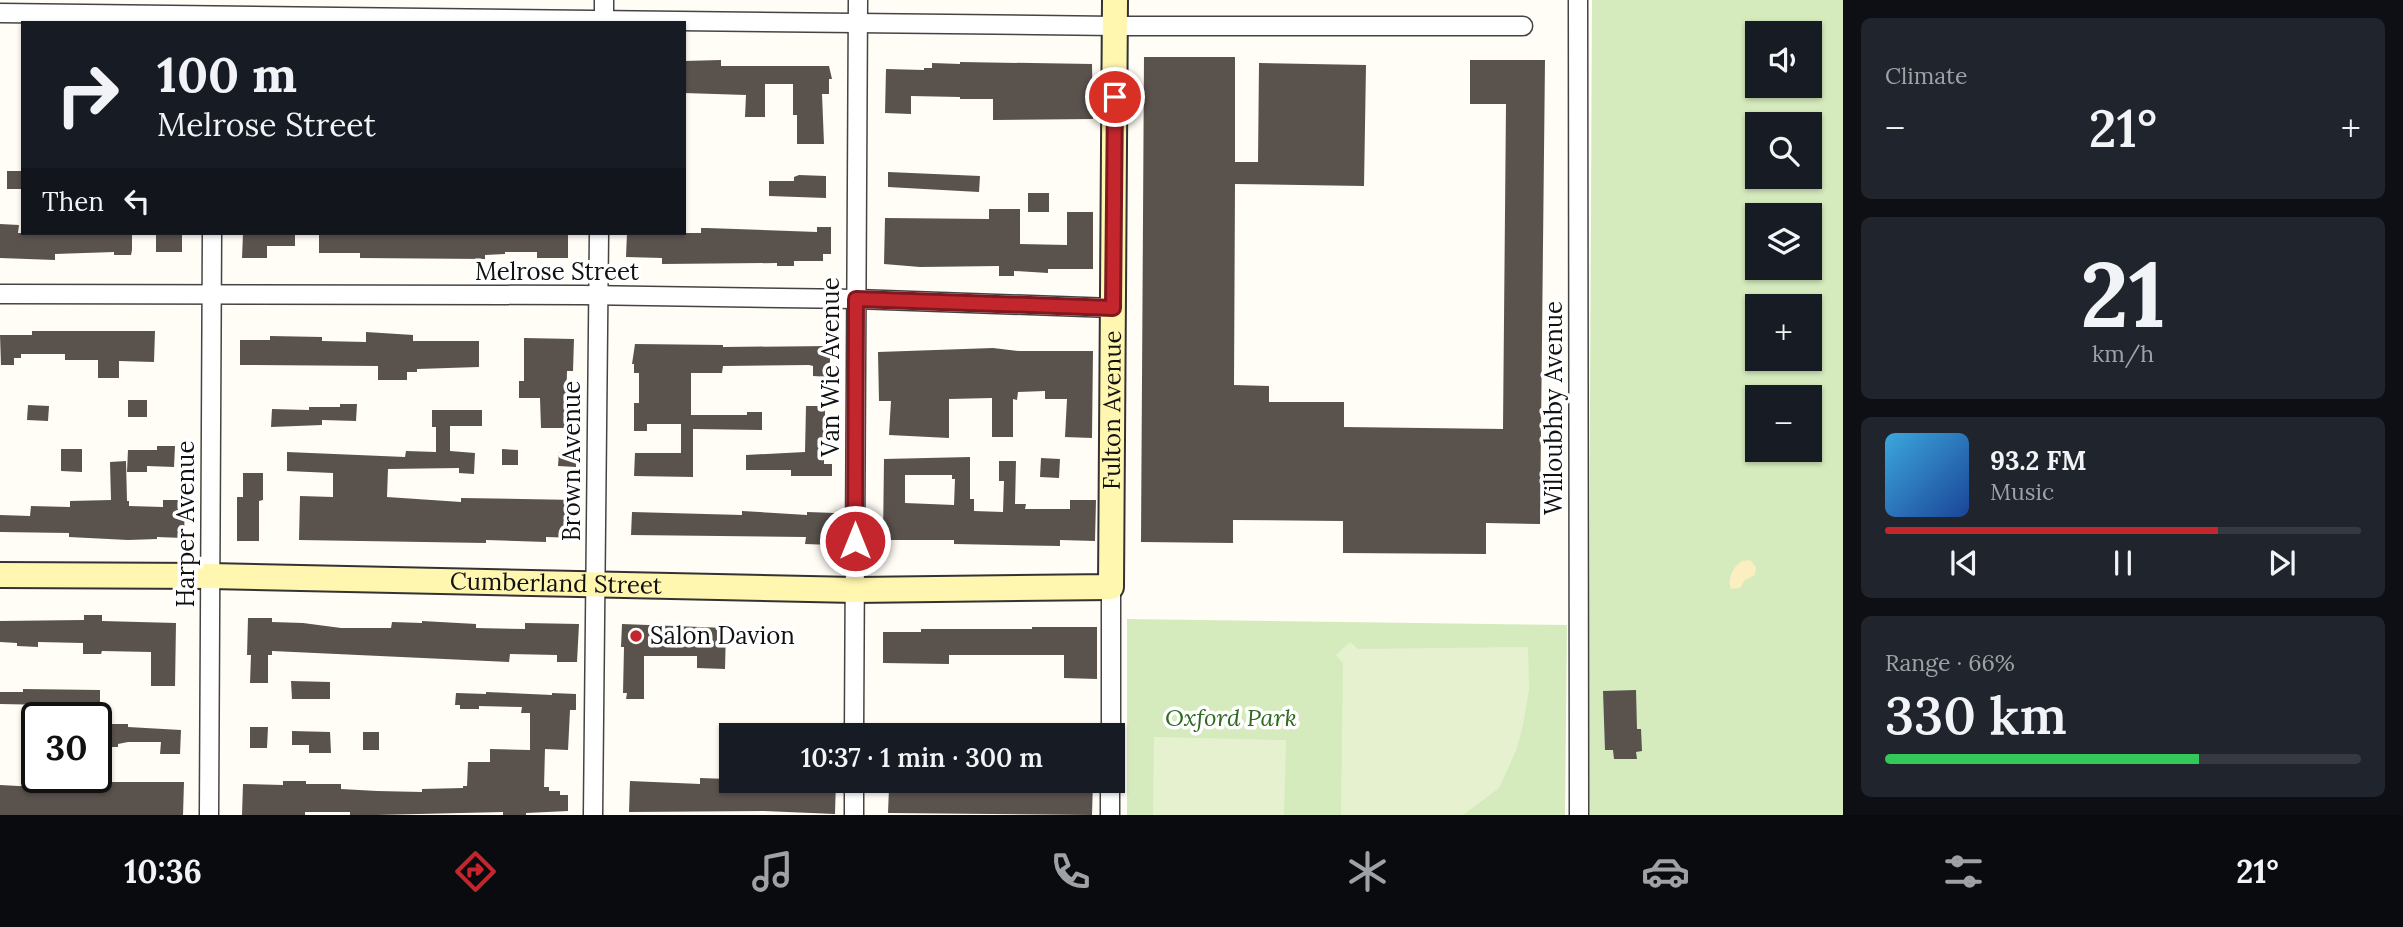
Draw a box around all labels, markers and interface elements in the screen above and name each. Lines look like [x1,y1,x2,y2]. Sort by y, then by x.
map controls [1745,21,1822,462]
button: sound [1745,21,1822,98]
text: 100 m [157,43,297,105]
icon: right [42,49,133,140]
text: Climate [1885,61,1967,90]
pin [1085,67,1145,127]
icon: arrive [1096,78,1134,116]
text: 21° [2089,95,2157,161]
text: Melrose Street [157,104,376,145]
text: − [1885,104,1905,152]
text: + [2341,104,2361,152]
button: search [1745,112,1822,189]
icon: left [118,182,156,220]
text: Then [42,185,104,218]
button: layers [1745,203,1822,280]
text: 21 [2080,235,2166,352]
street label: Melrose Street [475,256,640,287]
street label: Van Wie Avenue [815,277,846,458]
button: + [1745,294,1822,371]
street label: Willoubhby Avenue [1538,301,1569,515]
street label: Fulton Avenue [1096,330,1128,490]
text: km/h [2092,339,2154,368]
street label: Brown Avenue [556,381,587,541]
button: − [1745,385,1822,462]
street label: Harper Avenue [170,441,201,607]
text: 93.2 FM [1990,444,2086,477]
text: Music [1990,477,2054,506]
position arrow [818,504,892,578]
icon: previous [1945,544,1983,582]
icon: pause [2104,544,2142,582]
icon: next [2263,544,2301,582]
street label: Cumberland Street [450,565,663,601]
place label: Salon Davion [650,620,795,651]
marker: Salon Davion [628,628,644,644]
text: Range · 66% [1885,648,2015,677]
text: 330 km [1885,682,2067,748]
speed limit sign: 30 [21,702,112,793]
park label: Oxford Park [1165,702,1297,733]
text: 10:37 · 1 min · 300 m [801,741,1043,774]
icon: directions [451,847,500,896]
icon: music [748,847,797,896]
icon: phone [1046,847,1095,896]
icon: climate [1343,847,1392,896]
icon: car [1641,847,1690,896]
icon: filters [1939,847,1988,896]
text: 10:36 [124,851,202,892]
text: 21° [2236,851,2279,892]

